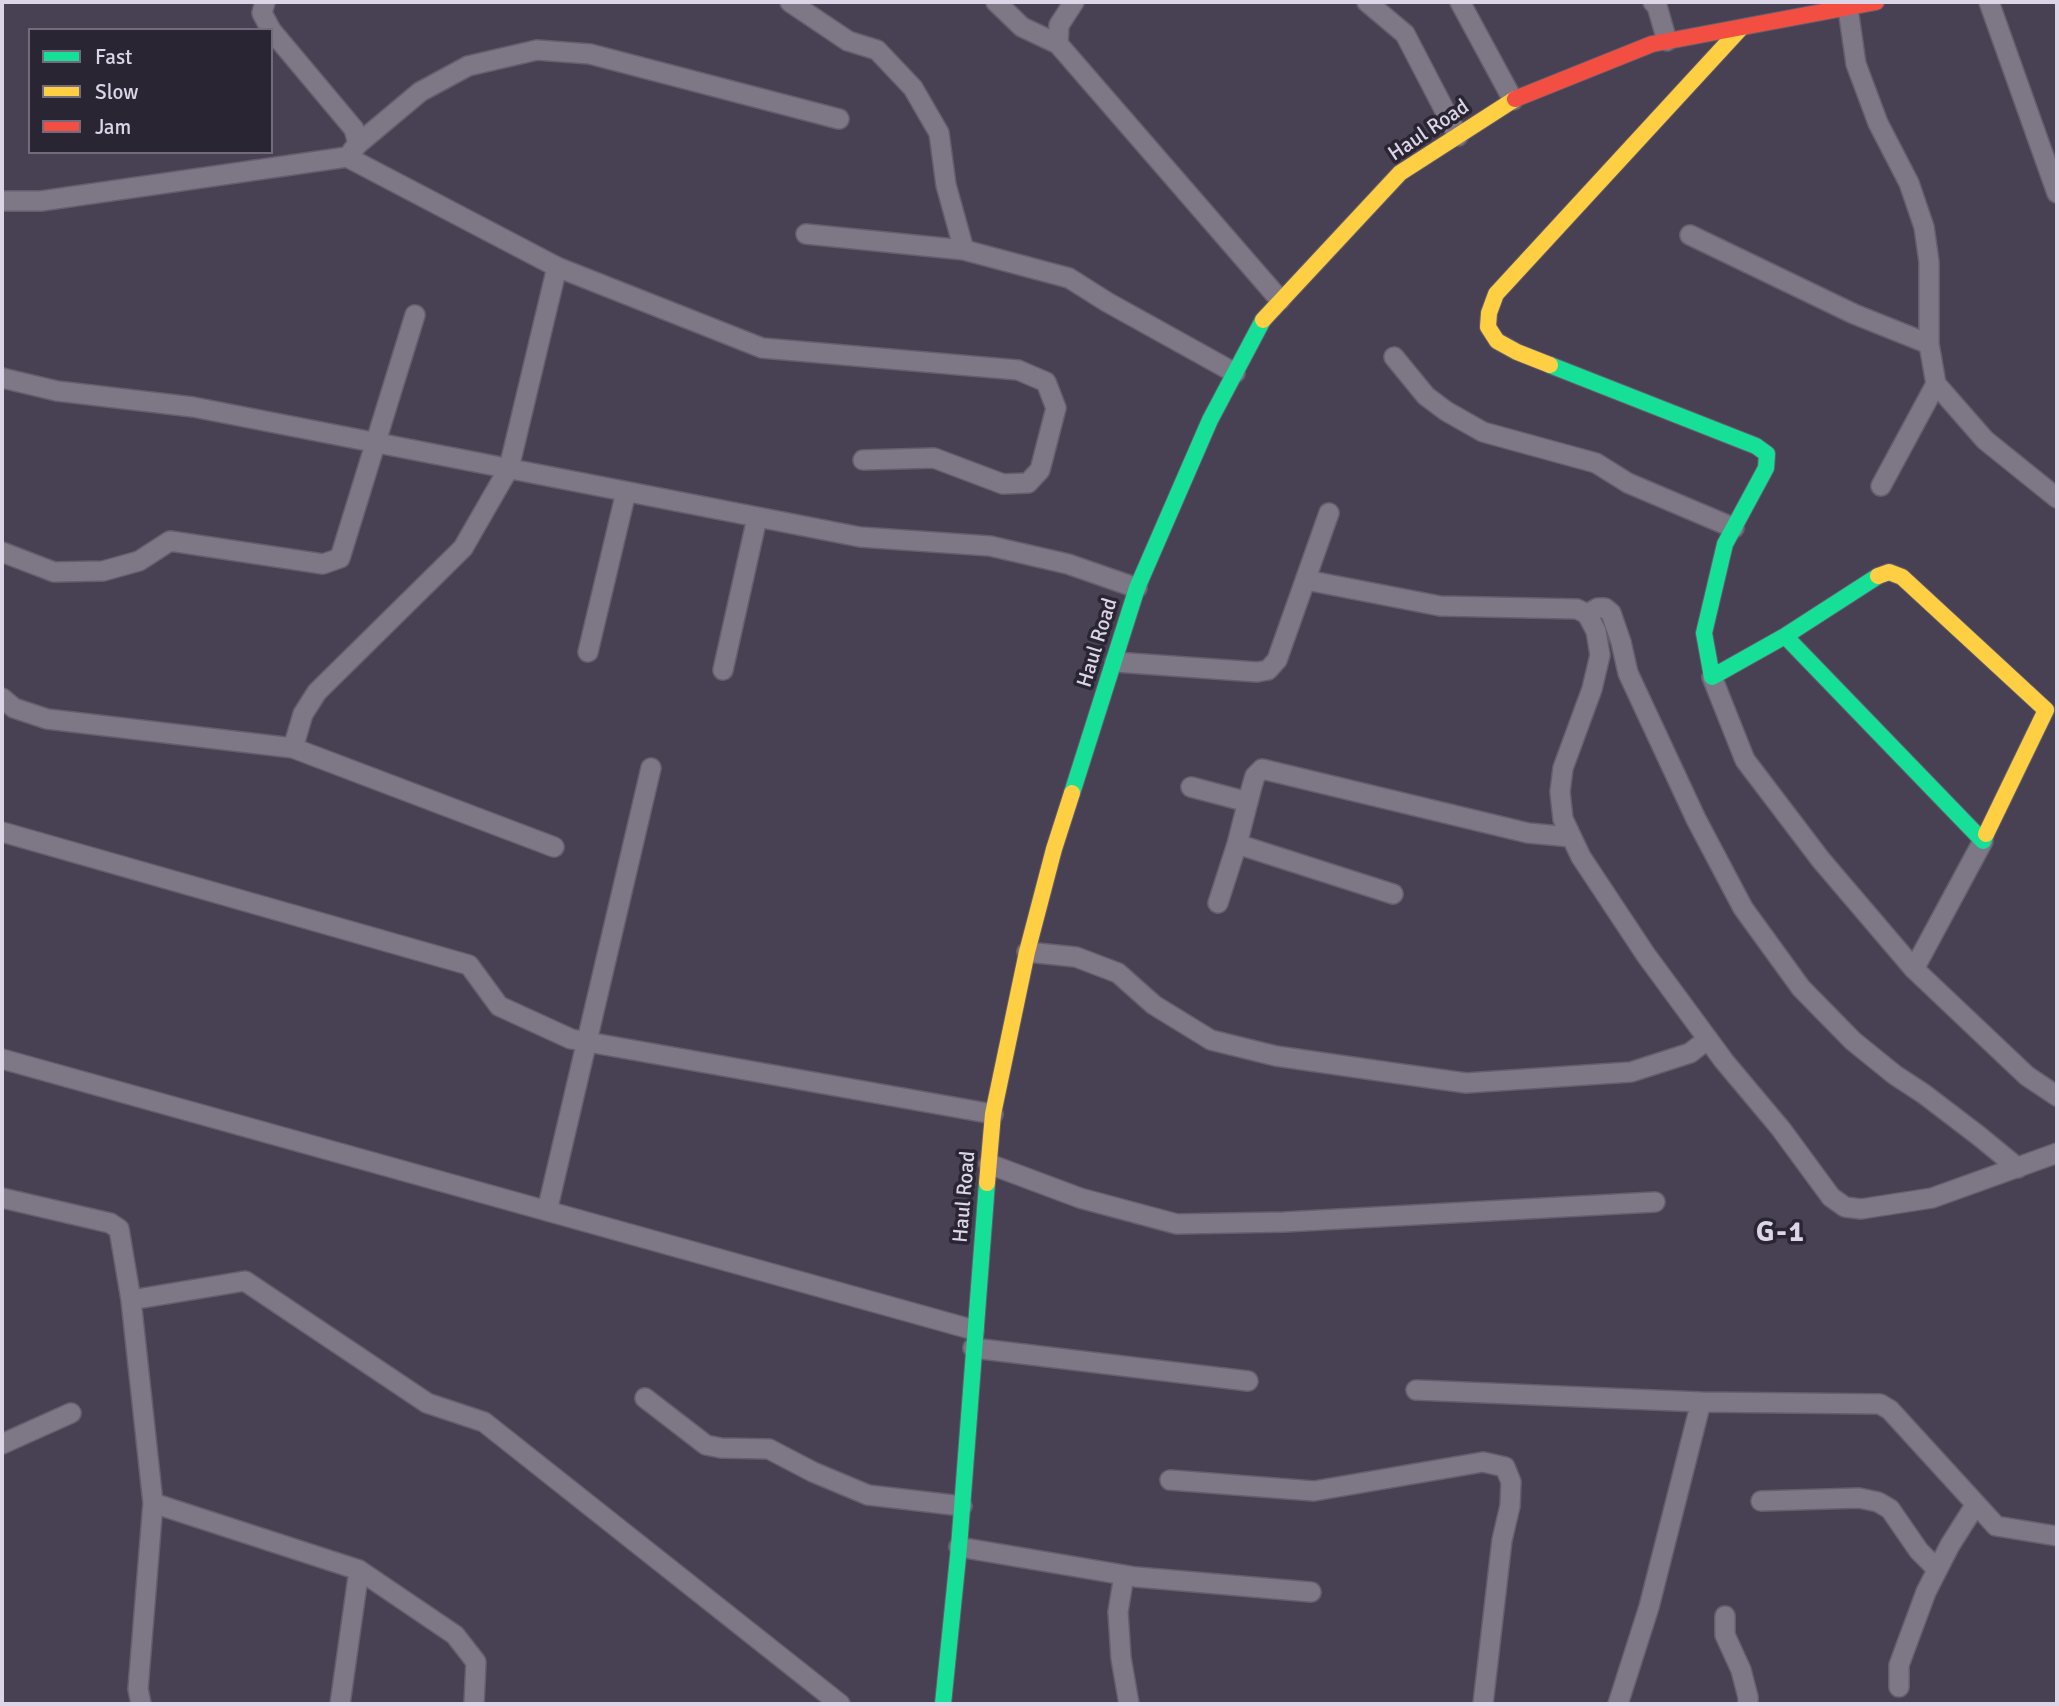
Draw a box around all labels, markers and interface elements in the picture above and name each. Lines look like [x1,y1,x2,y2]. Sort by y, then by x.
legend [28,28,273,154]
text: Fast [95,44,132,70]
text: Slow [95,79,139,105]
street label: Haul Road [1384,95,1474,167]
text: Jam [95,114,131,140]
street label: Haul Road [1072,595,1124,691]
street label: Haul Road [948,1150,982,1244]
district label: G-1 [1756,1217,1806,1251]

